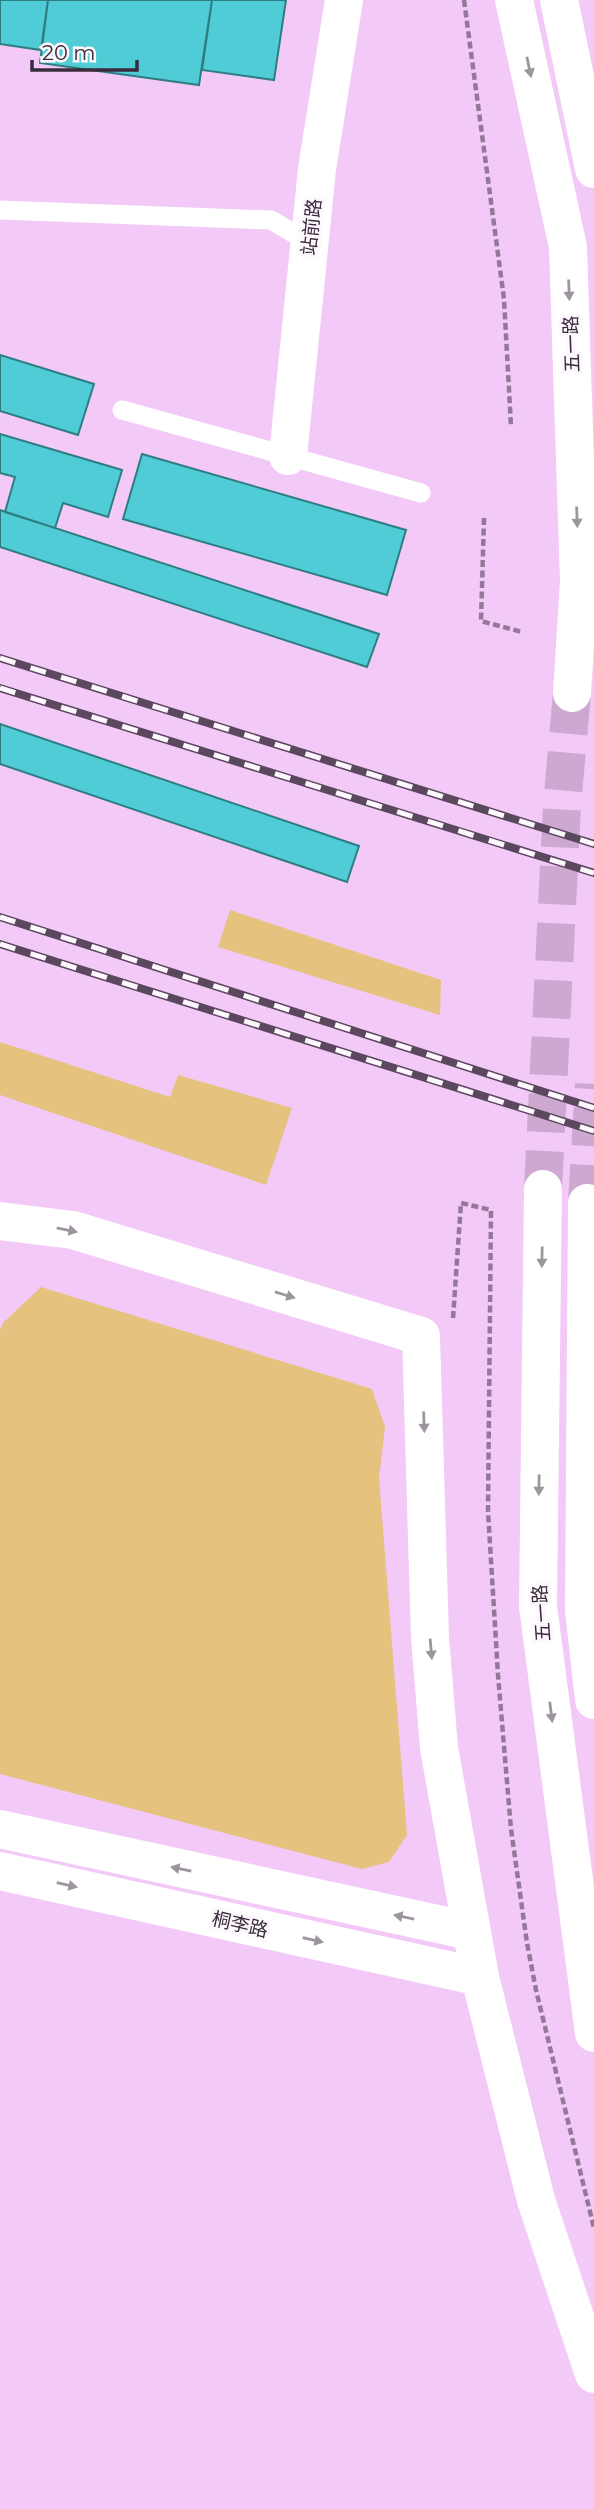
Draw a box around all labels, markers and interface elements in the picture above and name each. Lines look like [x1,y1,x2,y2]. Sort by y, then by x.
scale bar [32,28,136,72]
text: 20 m [42,40,96,65]
one-way arrow [523,56,534,78]
street label: 站前路 [297,197,326,257]
one-way arrow [564,279,575,301]
street label: 五一路 [559,315,584,373]
one-way arrow [572,507,583,529]
one-way arrow [56,1224,78,1235]
one-way arrow [536,1247,548,1269]
one-way arrow [275,1290,296,1300]
one-way arrow [418,1411,429,1433]
one-way arrow [533,1474,545,1496]
street label: 五一路 [528,1584,555,1642]
one-way arrow [426,1638,437,1660]
one-way arrow [546,1701,557,1723]
one-way arrow [170,1863,192,1874]
one-way arrow [56,1880,78,1891]
street label: 桐李路 [210,1907,270,1942]
one-way arrow [393,1911,415,1922]
one-way arrow [302,1935,324,1946]

